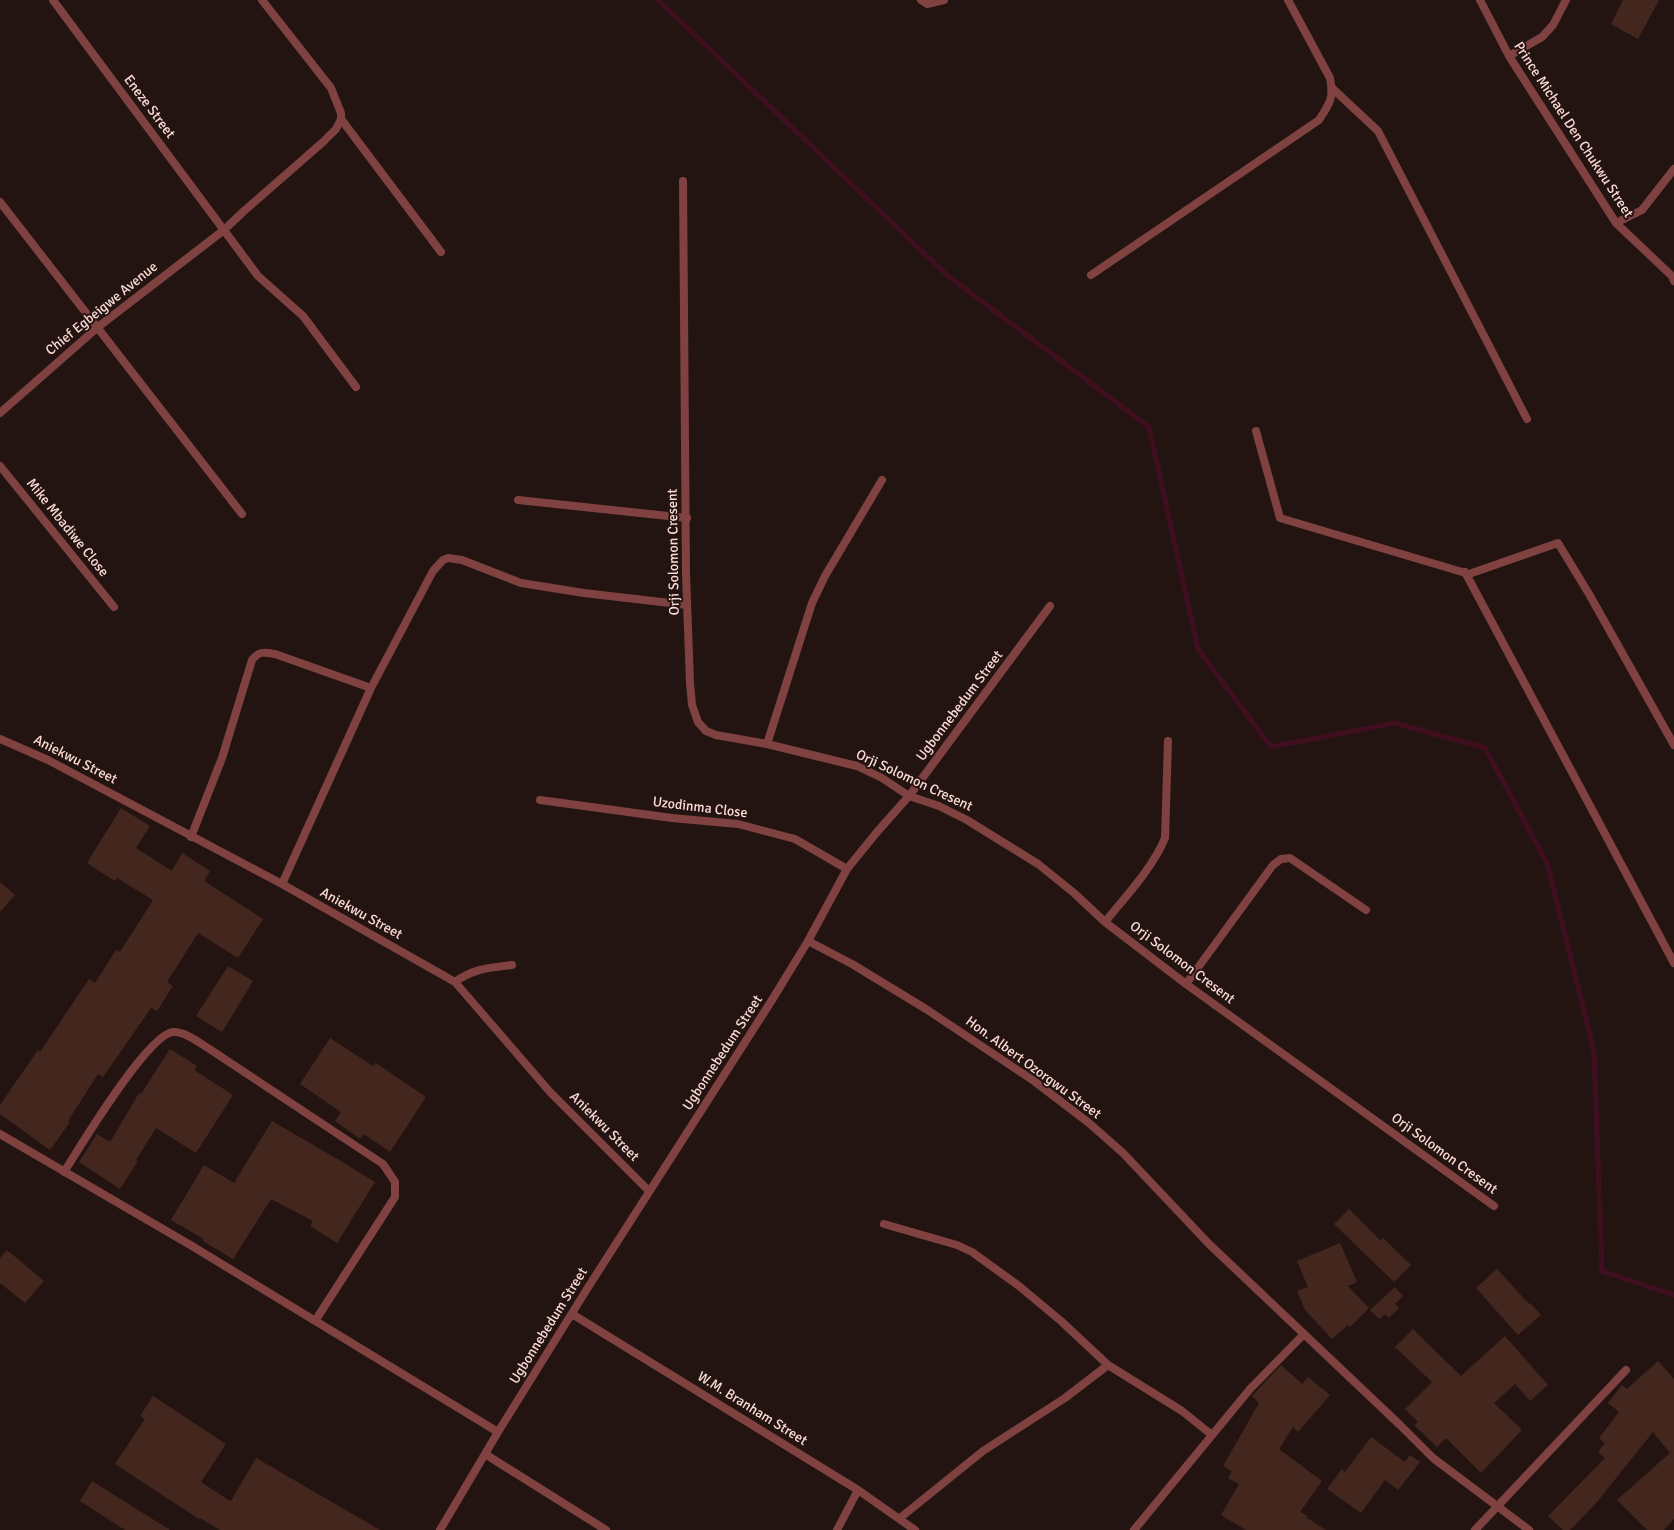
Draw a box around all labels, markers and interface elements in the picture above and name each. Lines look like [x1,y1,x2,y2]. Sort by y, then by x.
street label: Prince Michael Den Chukwu Street [1510,39,1636,221]
street label: Eneze Street [120,72,178,142]
street label: Chief Egbeigwe Avenue [43,259,161,359]
street label: Mike Mbadiwe Close [22,475,112,581]
street label: Orji Solomon Cresent [664,488,684,616]
street label: Ugbonnebedum Street [913,647,1007,765]
street label: Aniekwu Street [30,732,120,788]
street label: Orji Solomon Cresent [853,747,975,815]
street label: Uzodinma Close [652,794,748,822]
street label: Aniekwu Street [317,885,405,943]
street label: Orji Solomon Cresent [1126,918,1238,1008]
street label: Ugbonnebedum Street [679,992,767,1114]
street label: Hon. Albert Ozorgwu Street [962,1013,1104,1123]
street label: Aniekwu Street [566,1089,642,1165]
street label: Orji Solomon Cresent [1388,1110,1500,1198]
street label: Ugbonnebedum Street [506,1265,592,1387]
street label: W.M. Branham Street [694,1368,810,1450]

